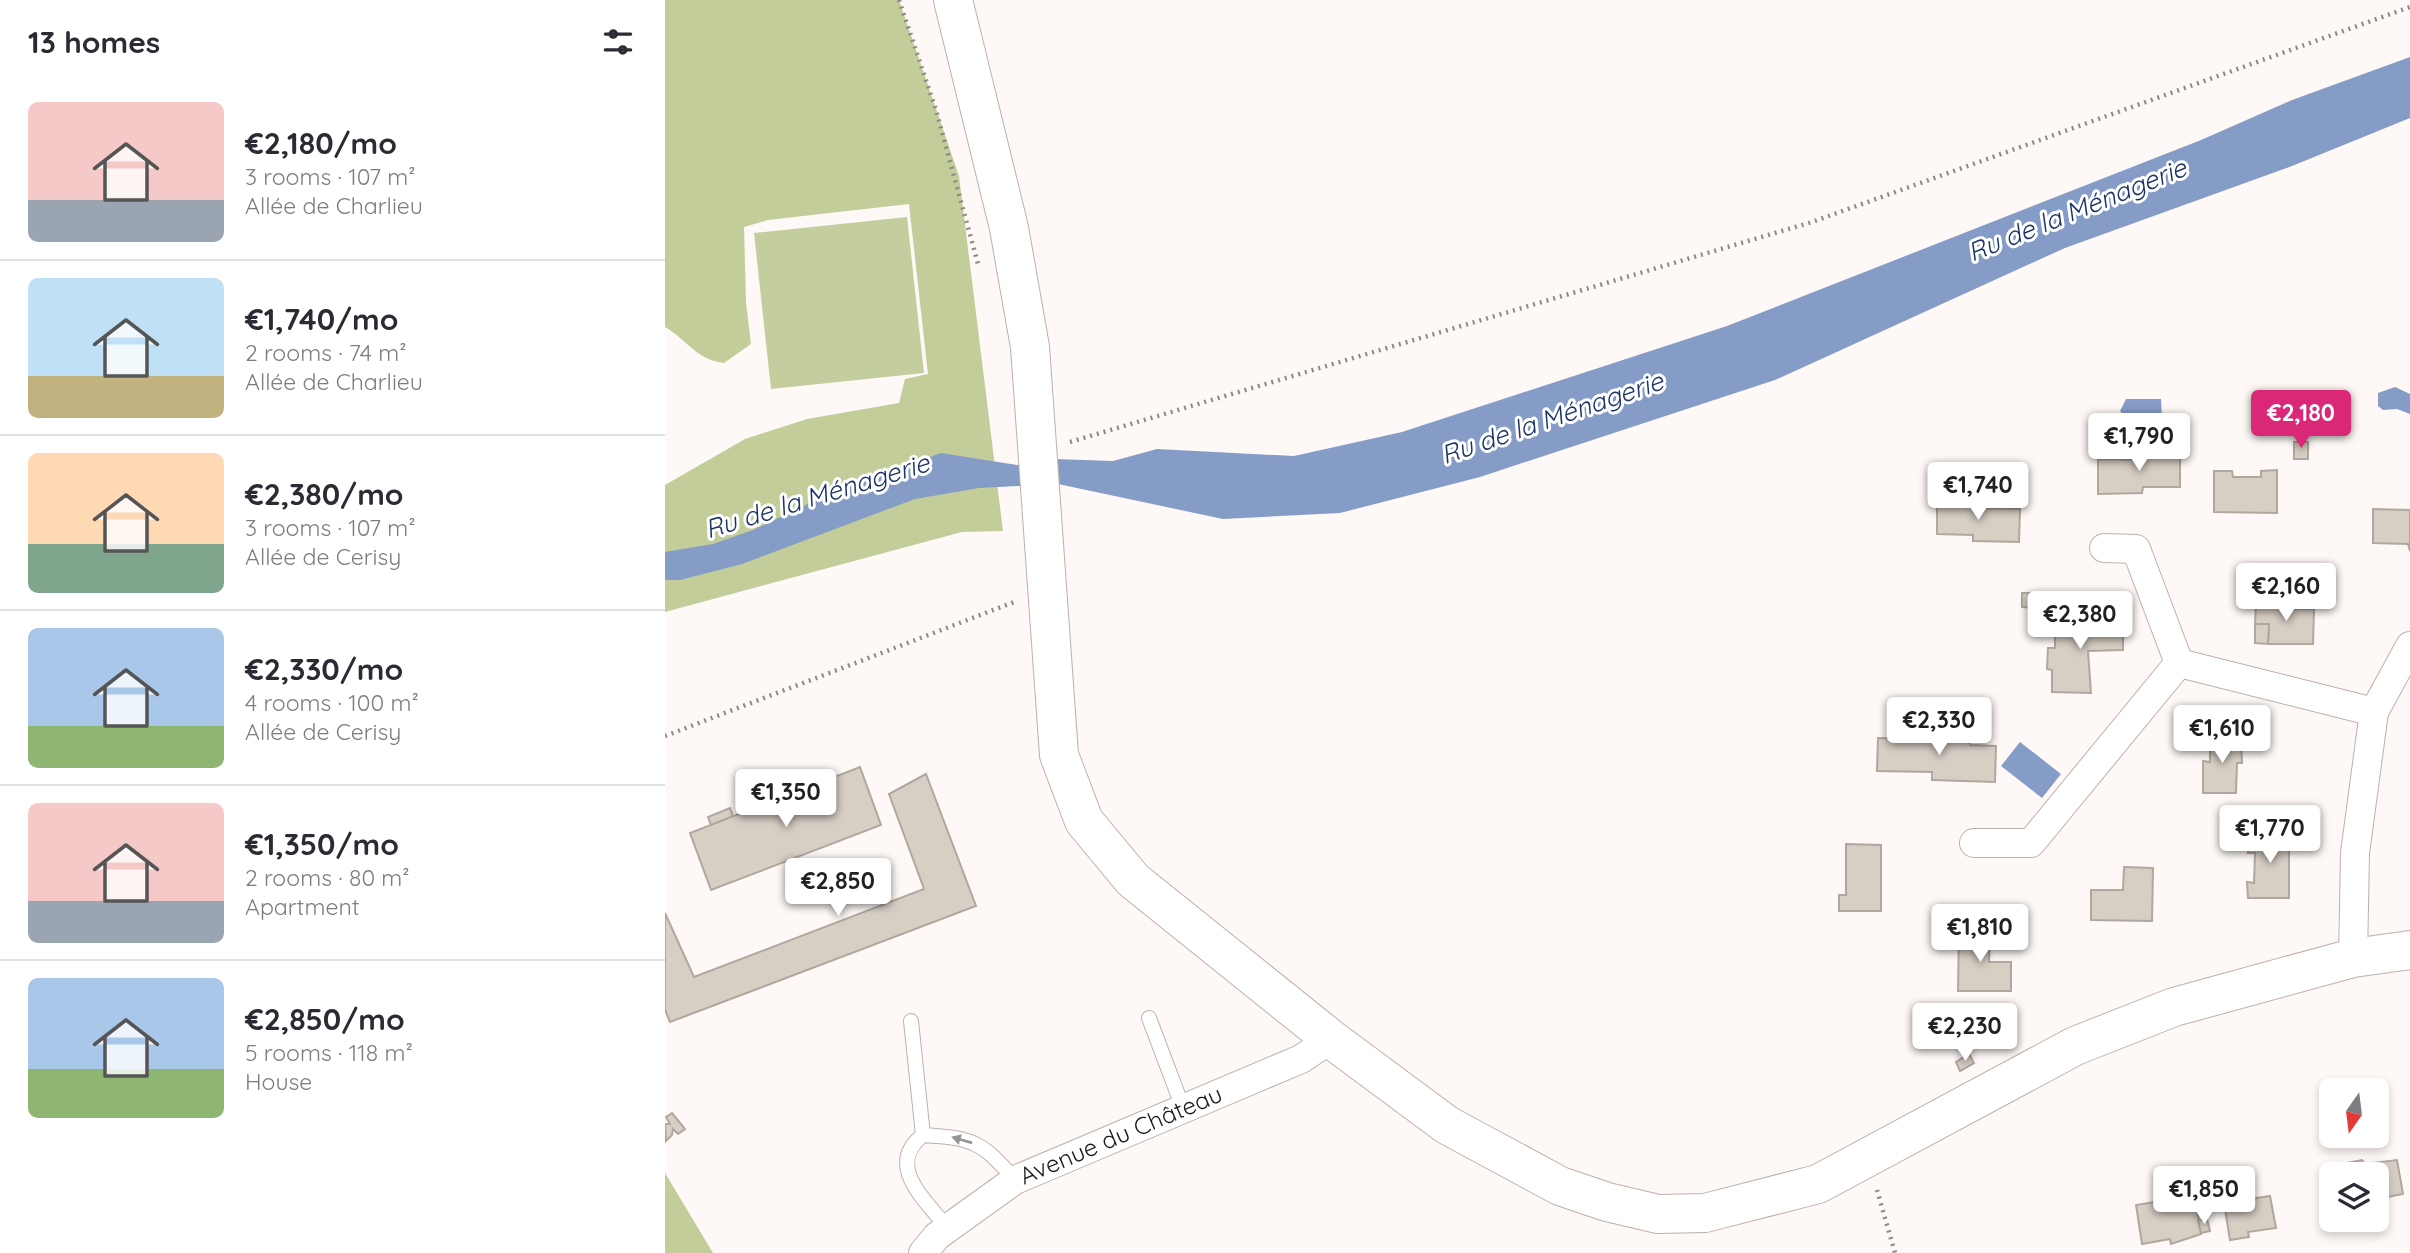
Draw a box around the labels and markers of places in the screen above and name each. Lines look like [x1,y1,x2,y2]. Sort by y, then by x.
pin: €2,180 [2244,391,2358,450]
pin: €1,790 [2082,414,2196,473]
pin: €1,740 [1921,462,2035,522]
pin: €2,160 [2229,564,2343,623]
pin: €2,380 [2023,592,2137,651]
pin: €2,330 [1882,698,1996,757]
pin: €1,610 [2165,706,2279,765]
pin: €1,350 [729,770,843,829]
pin: €1,770 [2213,806,2327,865]
pin: €2,850 [781,858,895,918]
pin: €1,810 [1923,904,2037,964]
pin: €2,230 [1908,1004,2022,1063]
pin: €1,850 [2147,1166,2261,1226]

